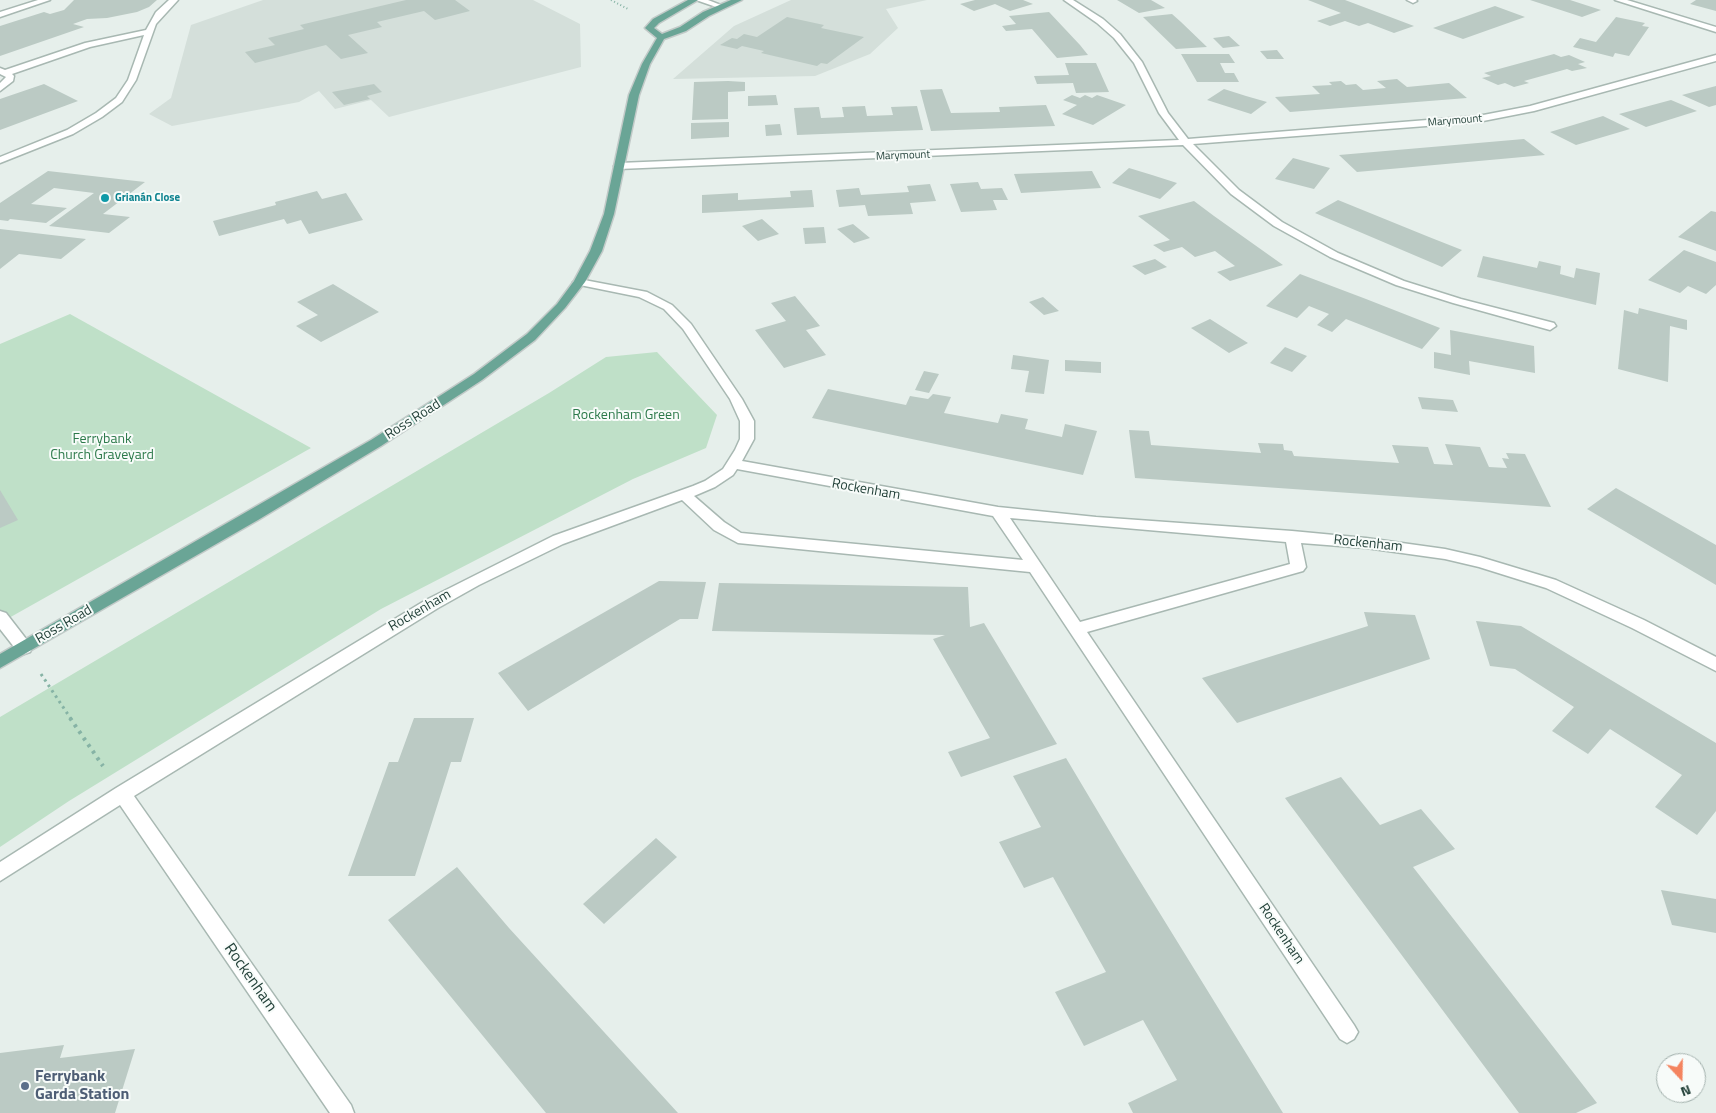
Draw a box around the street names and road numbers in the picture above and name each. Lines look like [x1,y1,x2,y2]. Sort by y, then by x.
street label: Marymount [1427,112,1483,130]
street label: Marymount [876,148,930,164]
street label: Ross Road [382,396,444,444]
street label: Rockenham [830,476,902,504]
street label: Rockenham [1333,532,1403,556]
street label: Rockenham [386,586,454,636]
street label: Ross Road [33,602,95,648]
street label: Rockenham [1255,901,1307,967]
street label: Rockenham [219,940,281,1016]

